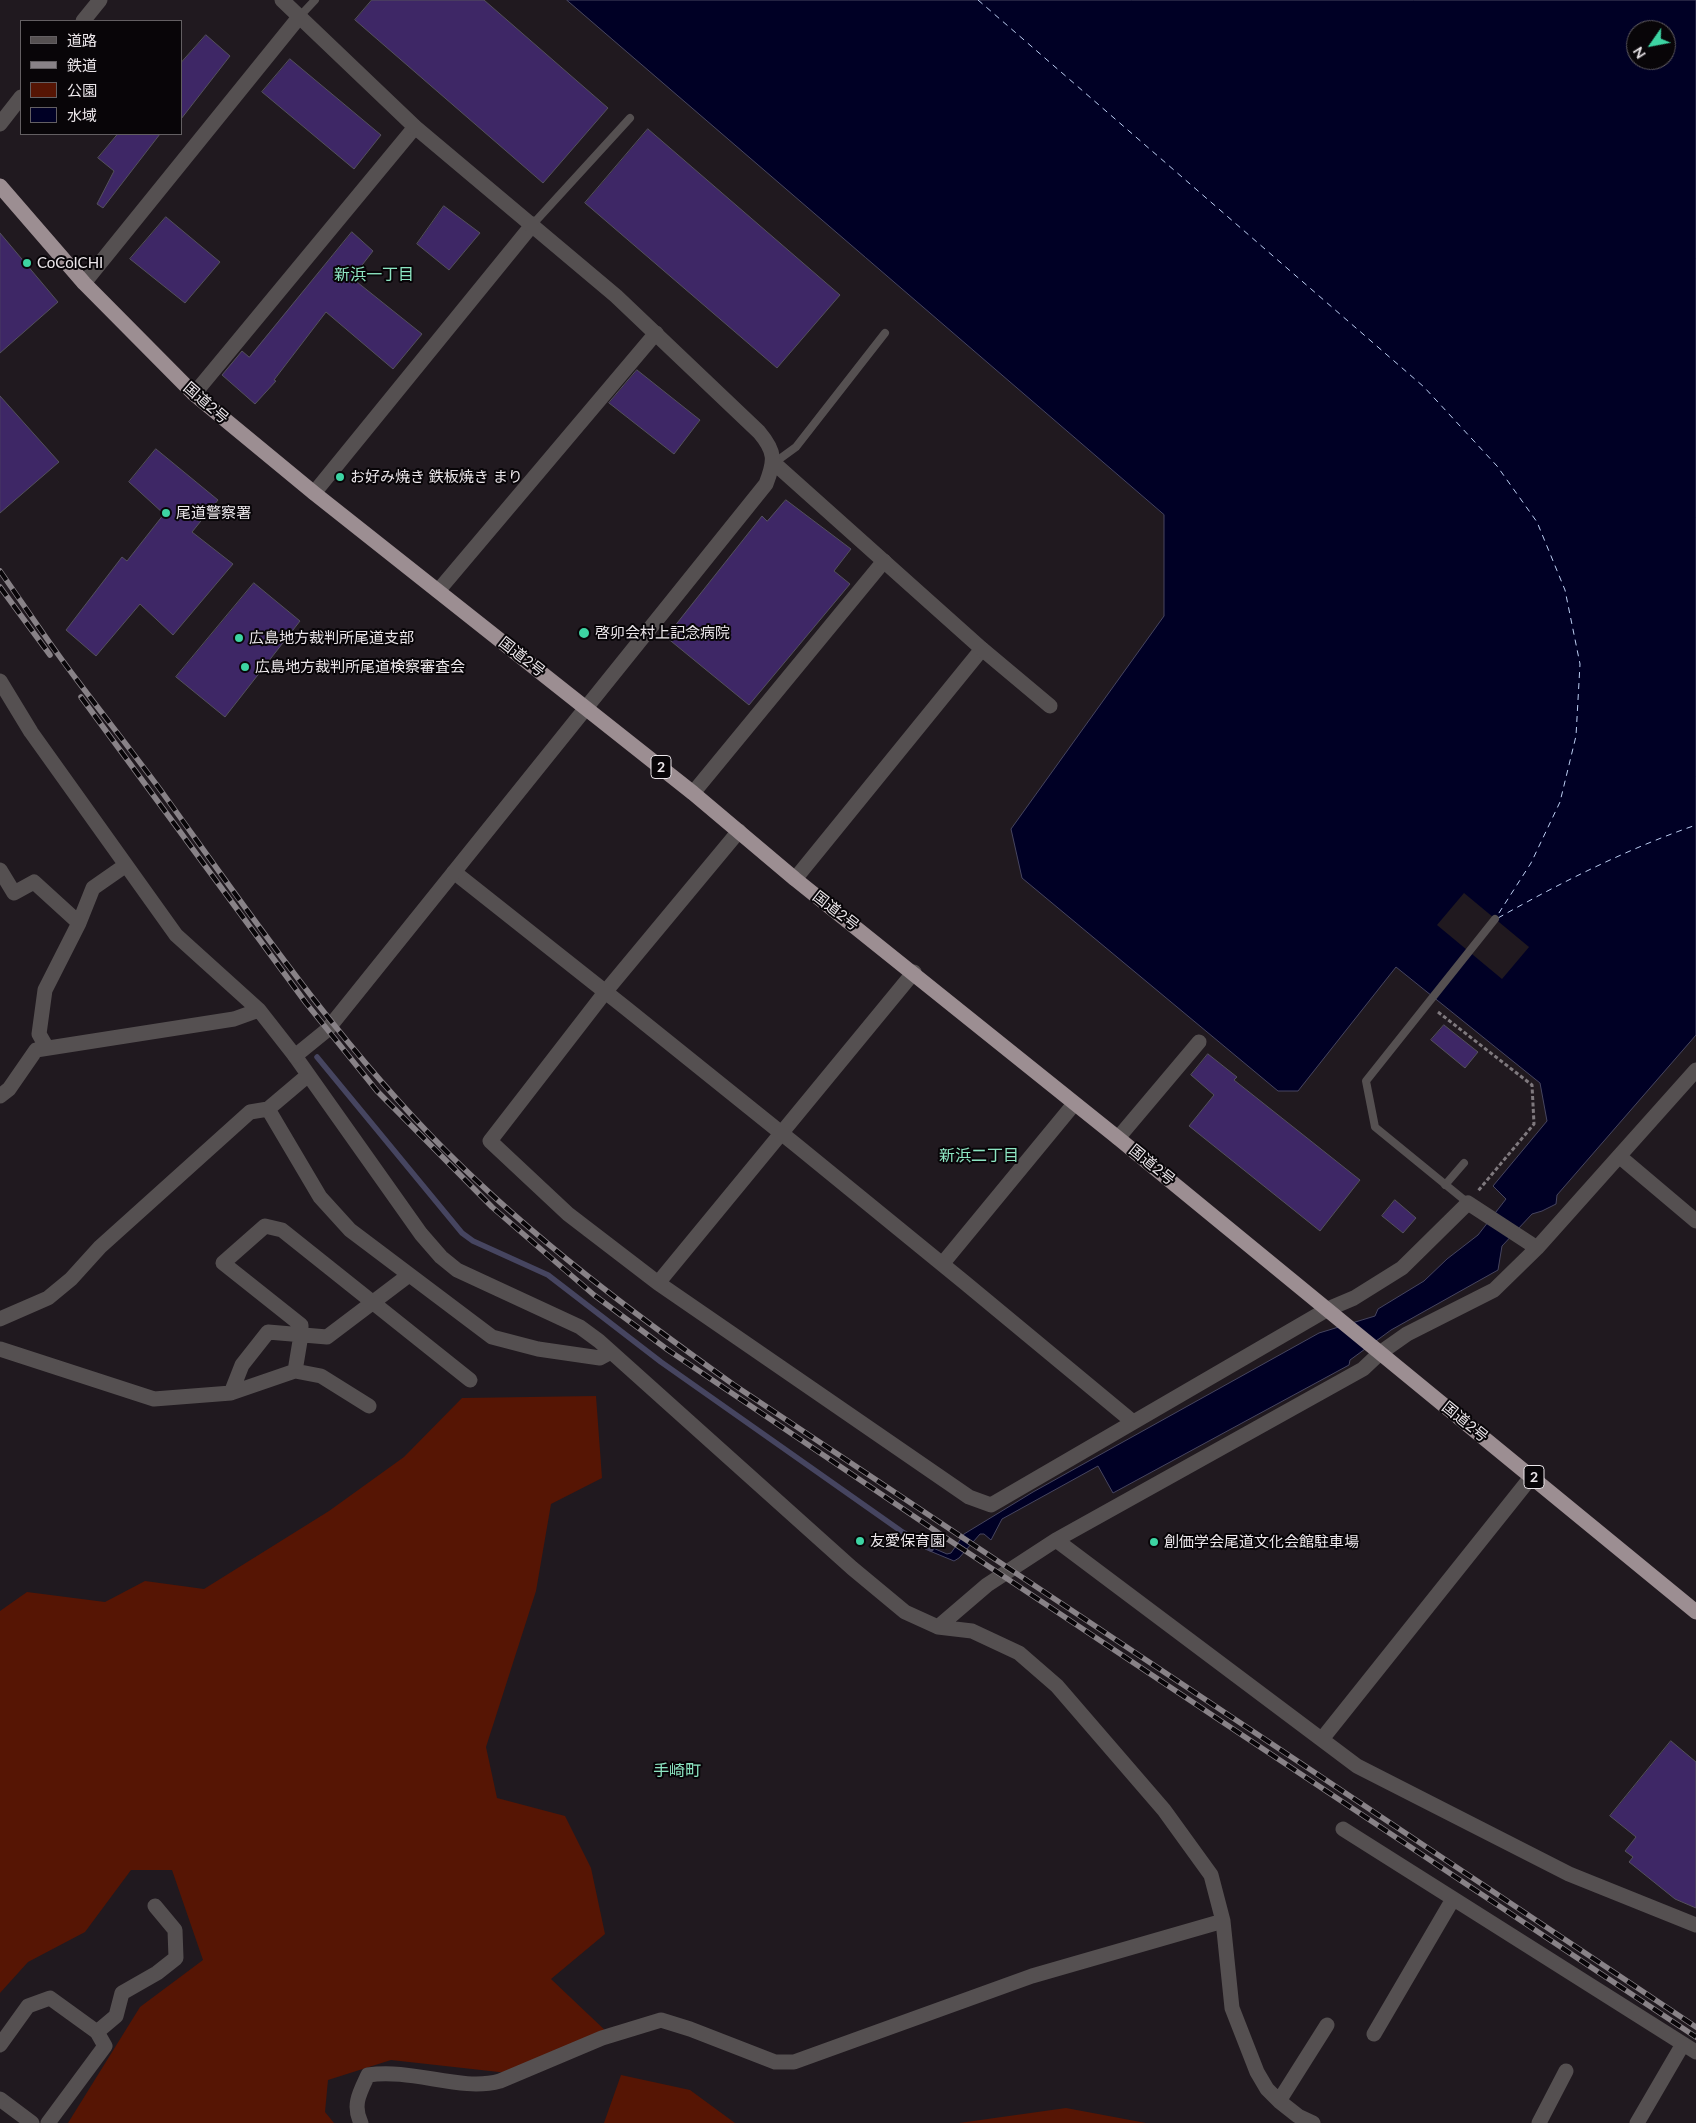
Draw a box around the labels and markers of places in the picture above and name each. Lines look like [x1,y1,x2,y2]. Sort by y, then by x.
place label: CoCoICHI [37,254,103,272]
marker: CoCoICHI [21,257,33,269]
place label: お好み焼き 鉄板焼き まり [350,468,523,486]
marker: お好み焼き 鉄板焼き まり [334,471,346,483]
place label: 尾道警察署 [176,504,251,522]
marker: 尾道警察署 [160,507,172,519]
place label: 啓卯会村上記念病院 [595,624,730,642]
marker: 啓卯会村上記念病院 [577,626,591,640]
place label: 広島地方裁判所尾道支部 [249,629,414,647]
marker: 広島地方裁判所尾道支部 [233,632,245,644]
place label: 広島地方裁判所尾道検察審査会 [255,658,465,676]
marker: 広島地方裁判所尾道検察審査会 [239,661,251,673]
place label: 友愛保育園 [870,1532,945,1550]
place label: 創価学会尾道文化会館駐車場 [1164,1533,1359,1551]
marker: 友愛保育園 [854,1535,866,1547]
marker: 創価学会尾道文化会館駐車場 [1148,1536,1160,1548]

